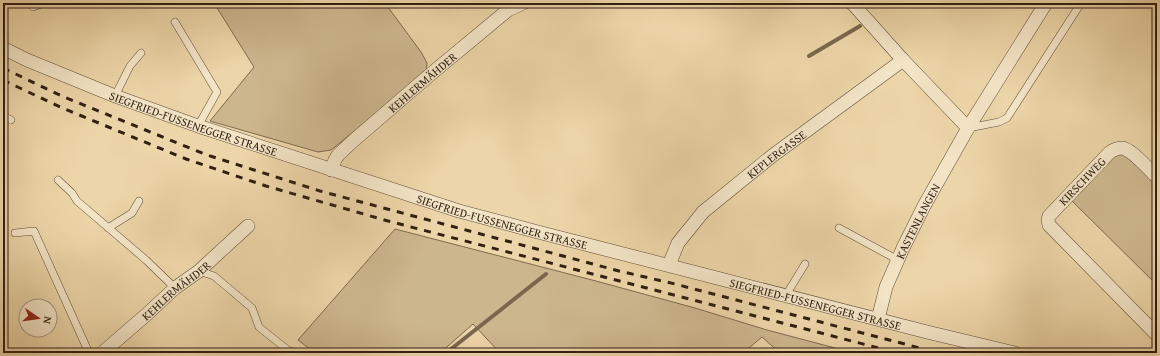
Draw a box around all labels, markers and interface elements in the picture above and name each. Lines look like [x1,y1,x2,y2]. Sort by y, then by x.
street label: KEHLERMÄHDER [384,48,460,116]
street label: SIEGFRIED-FUSSENEGGER STRASSE [107,86,280,160]
street label: KEPLERGASSE [743,126,809,182]
street label: KIRSCHWEG [1055,153,1109,209]
street label: KASTENLANGEN [891,180,944,261]
street label: SIEGFRIED-FUSSENEGGER STRASSE [415,189,589,253]
street label: KEHLERMÄHDER [138,256,214,324]
street label: SIEGFRIED-FUSSENEGGER STRASSE [728,273,903,334]
north arrow [18,298,58,338]
text: N [39,315,56,326]

